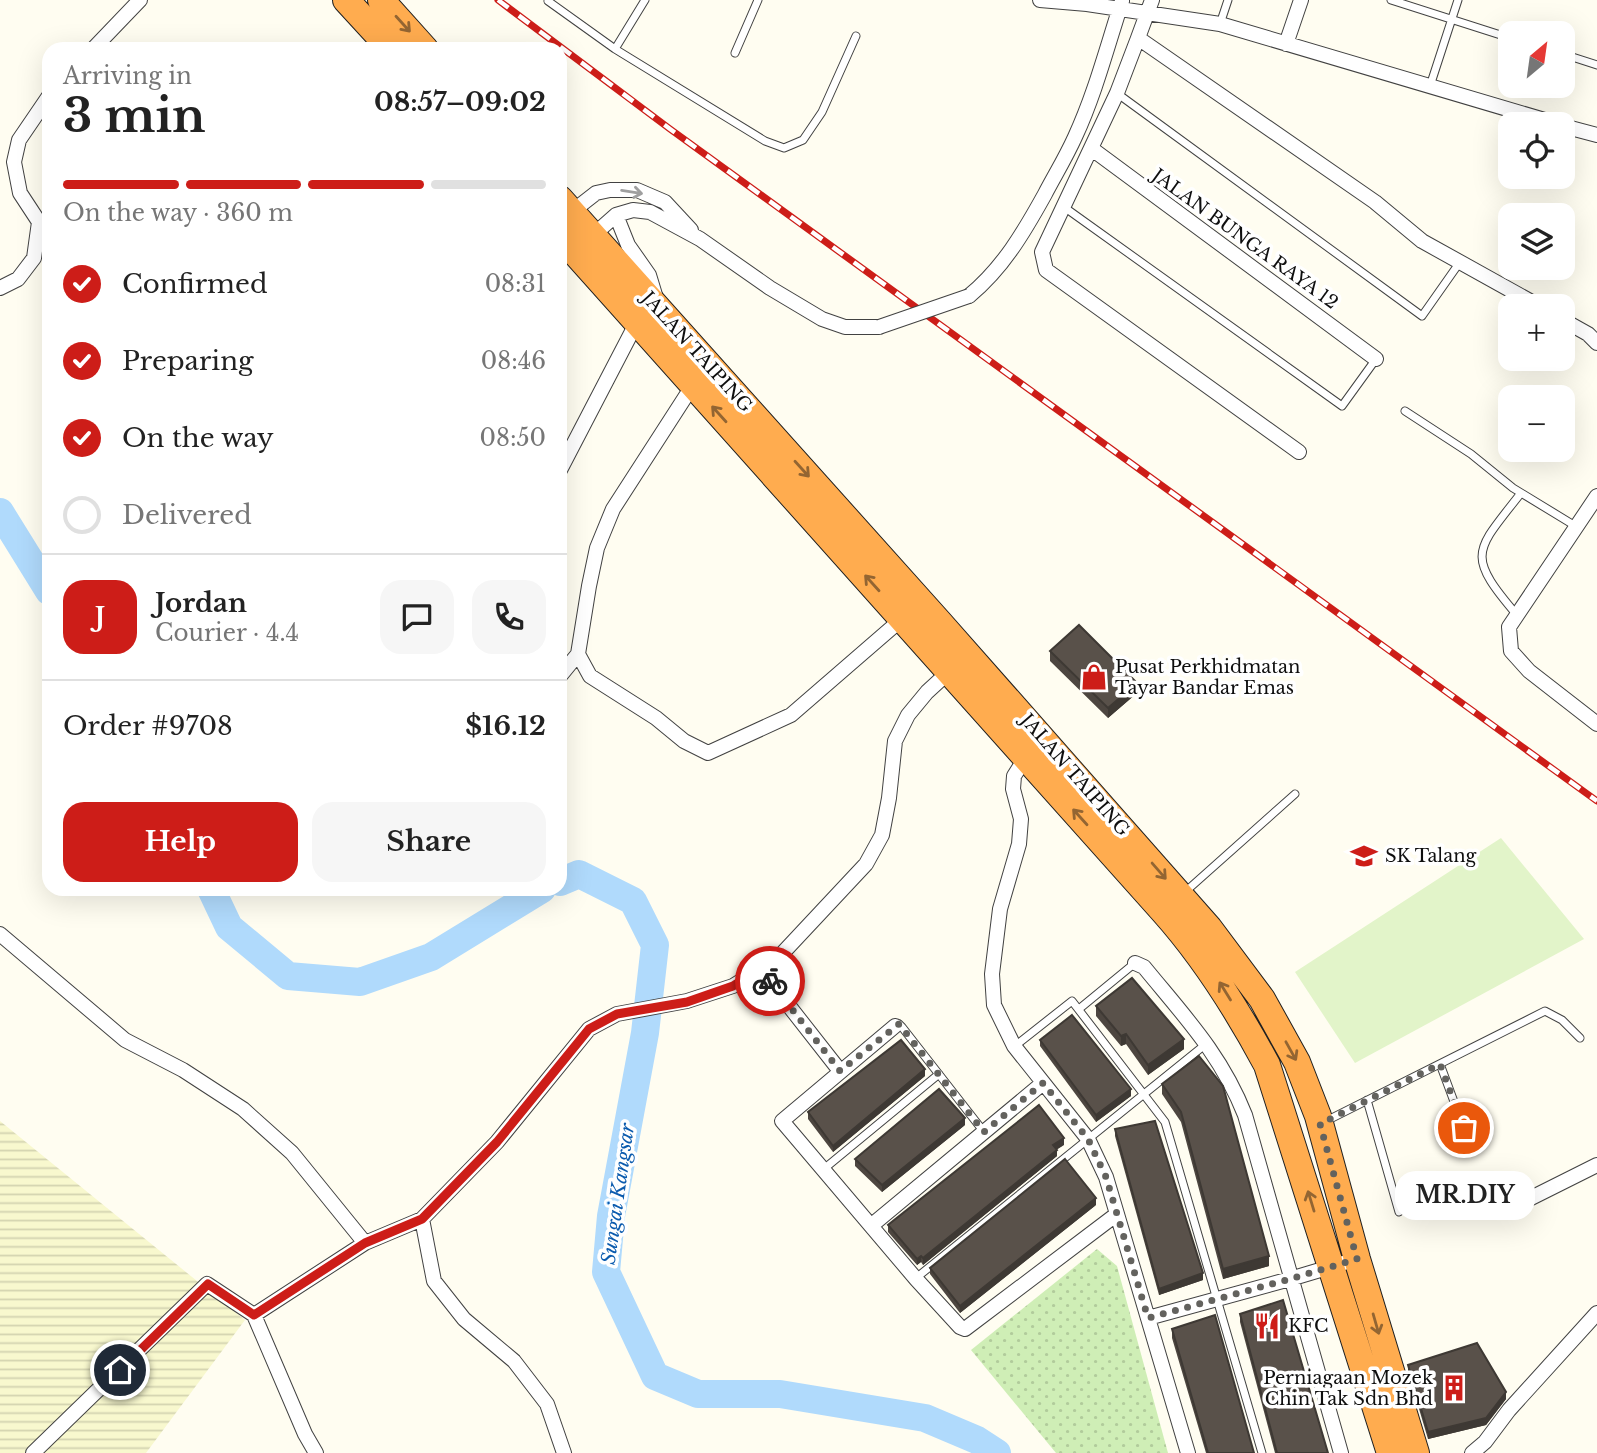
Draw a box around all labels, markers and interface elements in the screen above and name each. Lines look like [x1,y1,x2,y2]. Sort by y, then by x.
one-way arrow [395,15,411,33]
north arrow [1498,21,1575,98]
map controls [1498,21,1575,462]
text: Arriving in [63,62,192,90]
text: 08:57–09:02 [374,86,546,118]
text: 3 min [63,87,205,144]
button: locate [1498,112,1575,189]
street label: JALAN BUNGA RAYA 12 [1146,163,1342,314]
one-way arrow [620,185,643,198]
text: On the way · 360 m [63,199,293,227]
button: layers [1498,203,1575,280]
icon: check [63,265,101,303]
text: Confirmed [122,268,267,300]
text: 08:31 [485,270,546,298]
street label: JALAN TAIPING [636,286,757,417]
button: + [1498,294,1575,371]
icon: check [63,342,101,380]
text: Preparing [122,345,254,377]
text: 08:46 [481,347,546,375]
button: − [1498,385,1575,462]
one-way arrow [711,406,728,423]
icon: check [63,419,101,457]
text: On the way [122,422,274,454]
text: 08:50 [480,424,546,452]
one-way arrow [794,459,810,477]
text: Delivered [122,499,252,531]
one-way arrow [863,575,880,592]
button: chat [380,580,454,654]
button: phone [472,580,546,654]
text: Jordan [155,587,247,619]
text: J [95,601,105,633]
text: Courier · 4.4 [155,619,299,647]
place label: Pusat Perkhidmatan Tayar Bandar Emas [1115,656,1301,699]
shop icon: Pusat Perkhidmatan Tayar Bandar Emas [1079,662,1109,692]
street label: JALAN TAIPING [1015,708,1134,841]
text: Order #9708 [63,710,233,742]
text: $16.12 [465,710,546,742]
button: Help [63,802,298,882]
button: Share [312,802,546,882]
one-way arrow [1071,809,1088,826]
school or university icon: SK Talang [1349,841,1379,871]
place label: SK Talang [1385,845,1477,867]
one-way arrow [1151,862,1167,880]
courier [735,946,805,1016]
icon: bike [751,962,789,1000]
one-way arrow [1218,982,1232,1002]
one-way arrow [1285,1040,1298,1061]
pin [1434,1098,1494,1158]
icon: bag [1445,1109,1483,1147]
water label: Sungai Kangsar [597,1121,639,1266]
callout: MR.DIY [1394,1170,1534,1219]
text: MR.DIY [1415,1181,1515,1209]
one-way arrow [1304,1190,1316,1212]
restaurant icon: KFC [1252,1311,1282,1341]
one-way arrow [1370,1313,1383,1335]
place label: KFC [1288,1315,1329,1337]
pin [90,1340,150,1400]
icon: home [101,1351,139,1389]
place label: Perniagaan Mozek Chin Tak Sdn Bhd [1263,1367,1433,1410]
building icon: Perniagaan Mozek Chin Tak Sdn Bhd [1439,1373,1469,1403]

